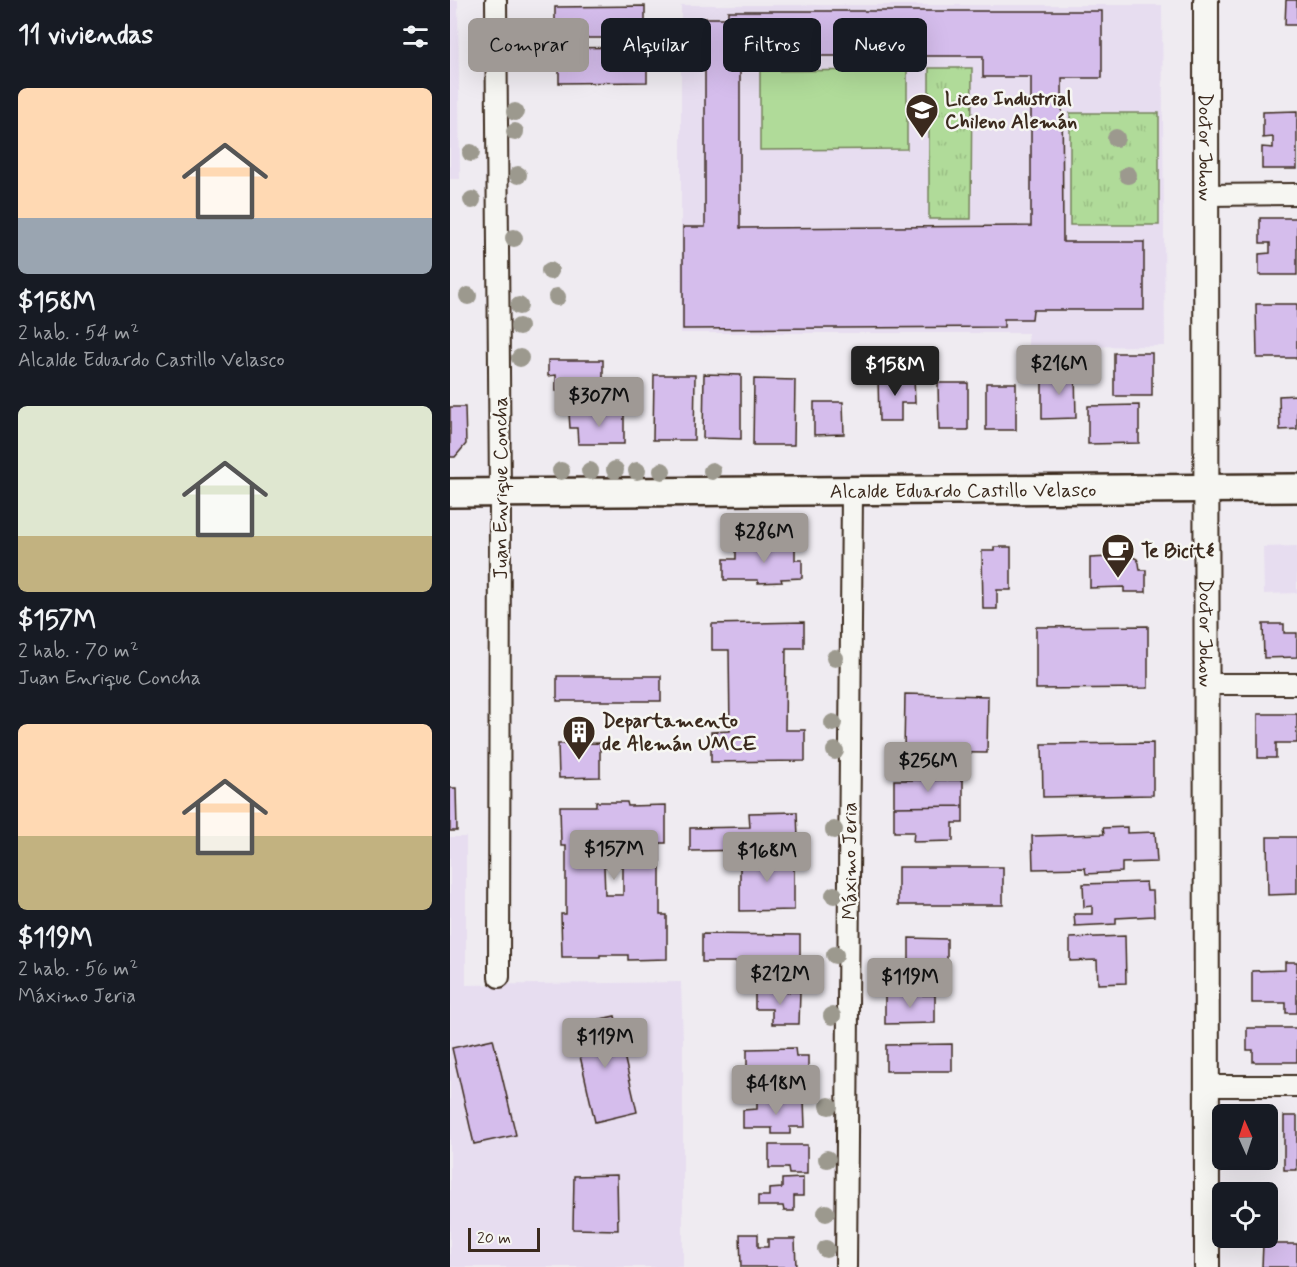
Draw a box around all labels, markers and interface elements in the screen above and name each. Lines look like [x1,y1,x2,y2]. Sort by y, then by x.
chip: Comprar [468,18,589,72]
chip: Alquilar [601,18,711,72]
chip: Filtros [723,18,821,72]
chip: Nuevo [833,18,927,72]
text: 11 viviendas [18,19,153,53]
icon: filters [399,20,432,53]
place label: Liceo Industrial Chileno Alemán [945,86,1077,136]
school or university icon: Liceo Industrial Chileno Alemán [904,92,940,139]
street label: Doctor Johow [1191,93,1218,201]
icon: home [171,127,279,235]
text: $158M [18,286,96,320]
text: 2 hab. · 54 m² [18,320,139,347]
pin: $216M [1017,345,1101,396]
pin: $158M [853,346,937,397]
text: Alcalde Eduardo Castillo Velasco [18,347,285,374]
text: $216M [1030,351,1088,378]
text: $158M [865,352,925,379]
pin: $307M [557,377,641,428]
text: $307M [569,383,629,410]
street label: Juan Enrique Concha [488,396,515,580]
icon: home [171,445,279,553]
street label: Alcalde Eduardo Castillo Velasco [830,477,1096,506]
pin: $286M [722,513,806,564]
text: $286M [734,519,794,546]
cafe icon: Te Bicité [1100,532,1136,579]
place label: Te Bicité [1141,538,1214,565]
street label: Doctor Johow [1191,579,1219,687]
text: $157M [18,604,96,638]
text: 2 hab. · 70 m² [18,638,139,665]
text: Juan Enrique Concha [18,665,201,692]
place label: Departamento de Alemán UMCE [602,708,757,758]
building icon: Departamento de Alemán UMCE [561,714,597,761]
pin: $256M [886,742,970,793]
text: $256M [898,748,958,775]
icon: home [171,763,279,871]
street label: Máximo Jeria [837,802,864,920]
pin: $157M [572,830,656,881]
pin: $168M [725,832,809,883]
text: $157M [584,836,644,863]
text: $168M [737,838,797,865]
text: $119M [18,922,93,956]
pin: $212M [738,955,822,1006]
text: 2 hab. · 56 m² [18,956,138,983]
pin: $119M [868,958,952,1009]
text: $212M [750,961,810,988]
text: $119M [881,964,939,991]
text: Máximo Jeria [18,983,136,1010]
pin: $119M [563,1018,647,1069]
text: $119M [576,1024,634,1051]
pin: $418M [734,1065,818,1116]
text: $418M [746,1071,806,1098]
north arrow [1212,1104,1278,1170]
map controls [1212,1104,1278,1248]
button: locate [1212,1182,1278,1248]
scale bar [468,1225,540,1252]
text: 20 m [477,1228,511,1249]

